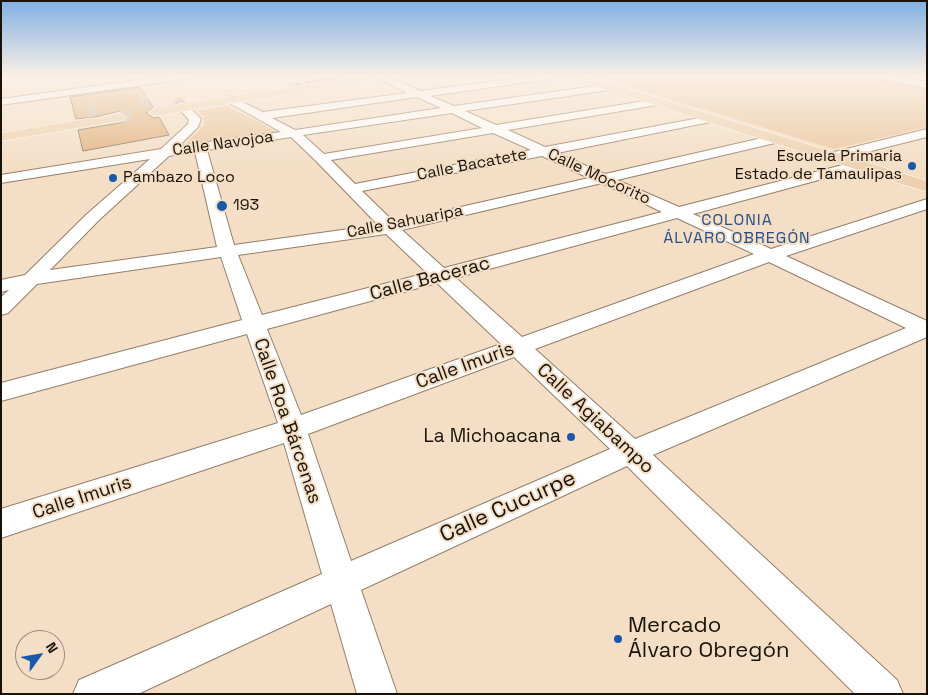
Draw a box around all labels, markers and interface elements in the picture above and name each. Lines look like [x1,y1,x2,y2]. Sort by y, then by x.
street label: Calle Navojoa [171,127,275,161]
street label: Calle Bacatete [415,145,529,185]
street label: Calle Mocorito [545,145,653,209]
place label: Escuela Primaria Estado de Tamaulipas [735,147,902,185]
marker: Escuela Primaria Estado de Tamaulipas [906,160,918,172]
place label: Pambazo Loco [123,168,235,188]
marker: Pambazo Loco [107,172,119,184]
place label: 193 [233,196,259,216]
marker: 193 [215,199,229,213]
street label: Calle Sahuaripa [345,201,465,243]
district label: COLONIA ÁLVARO OBREGÓN [662,211,812,249]
street label: Calle Bacerac [368,252,492,306]
street label: Calle Roa Bárcenas [248,335,326,507]
street label: Calle Imuris [413,338,517,394]
street label: Calle Agiabampo [532,359,658,479]
place label: La Michoacana [423,426,561,448]
marker: La Michoacana [565,431,577,443]
street label: Calle Cucurpe [436,465,580,549]
street label: Calle Imuris [30,471,134,525]
place label: Mercado Álvaro Obregón [628,613,790,664]
north arrow [15,630,65,680]
marker: Mercado Álvaro Obregón [612,633,624,645]
text: N [42,639,62,656]

